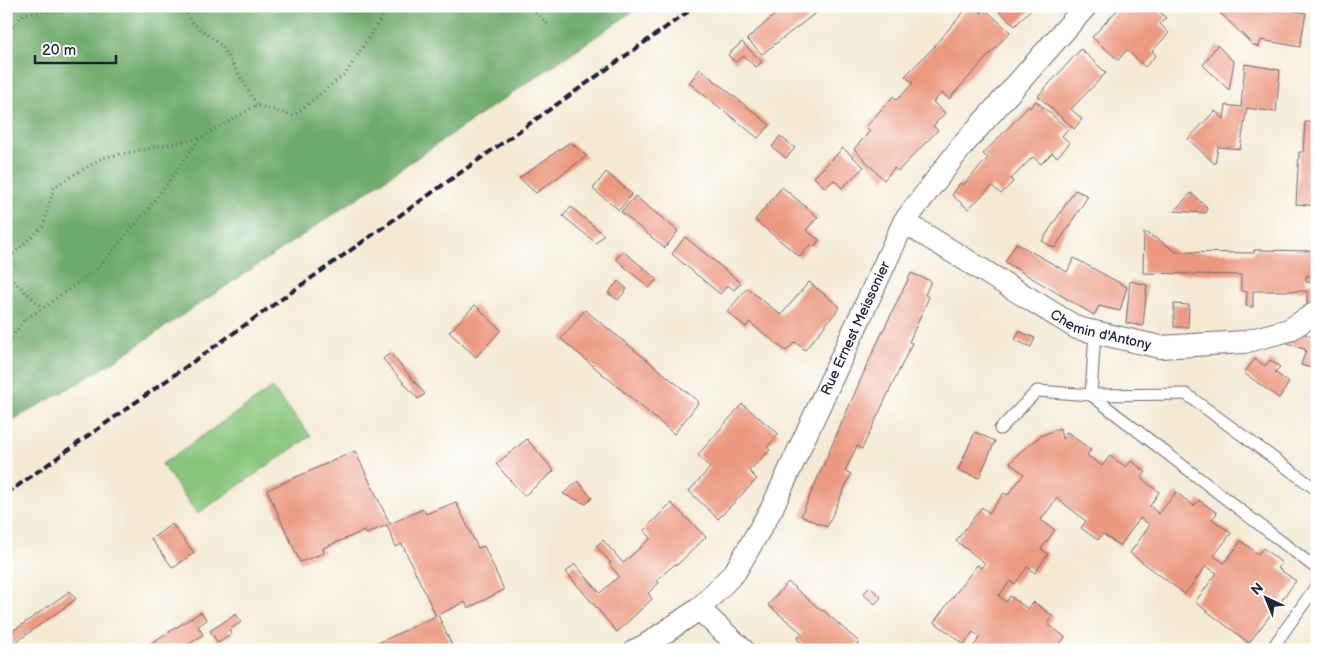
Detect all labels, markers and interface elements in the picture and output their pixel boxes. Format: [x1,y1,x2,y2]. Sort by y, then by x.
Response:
scale bar [35,32,116,64]
text: 20 m [42,41,76,60]
street label: Rue Ernest Meissonier [817,258,894,398]
street label: Chemin d'Antony [1047,306,1153,354]
north arrow [1240,574,1290,624]
text: N [1248,579,1267,599]

